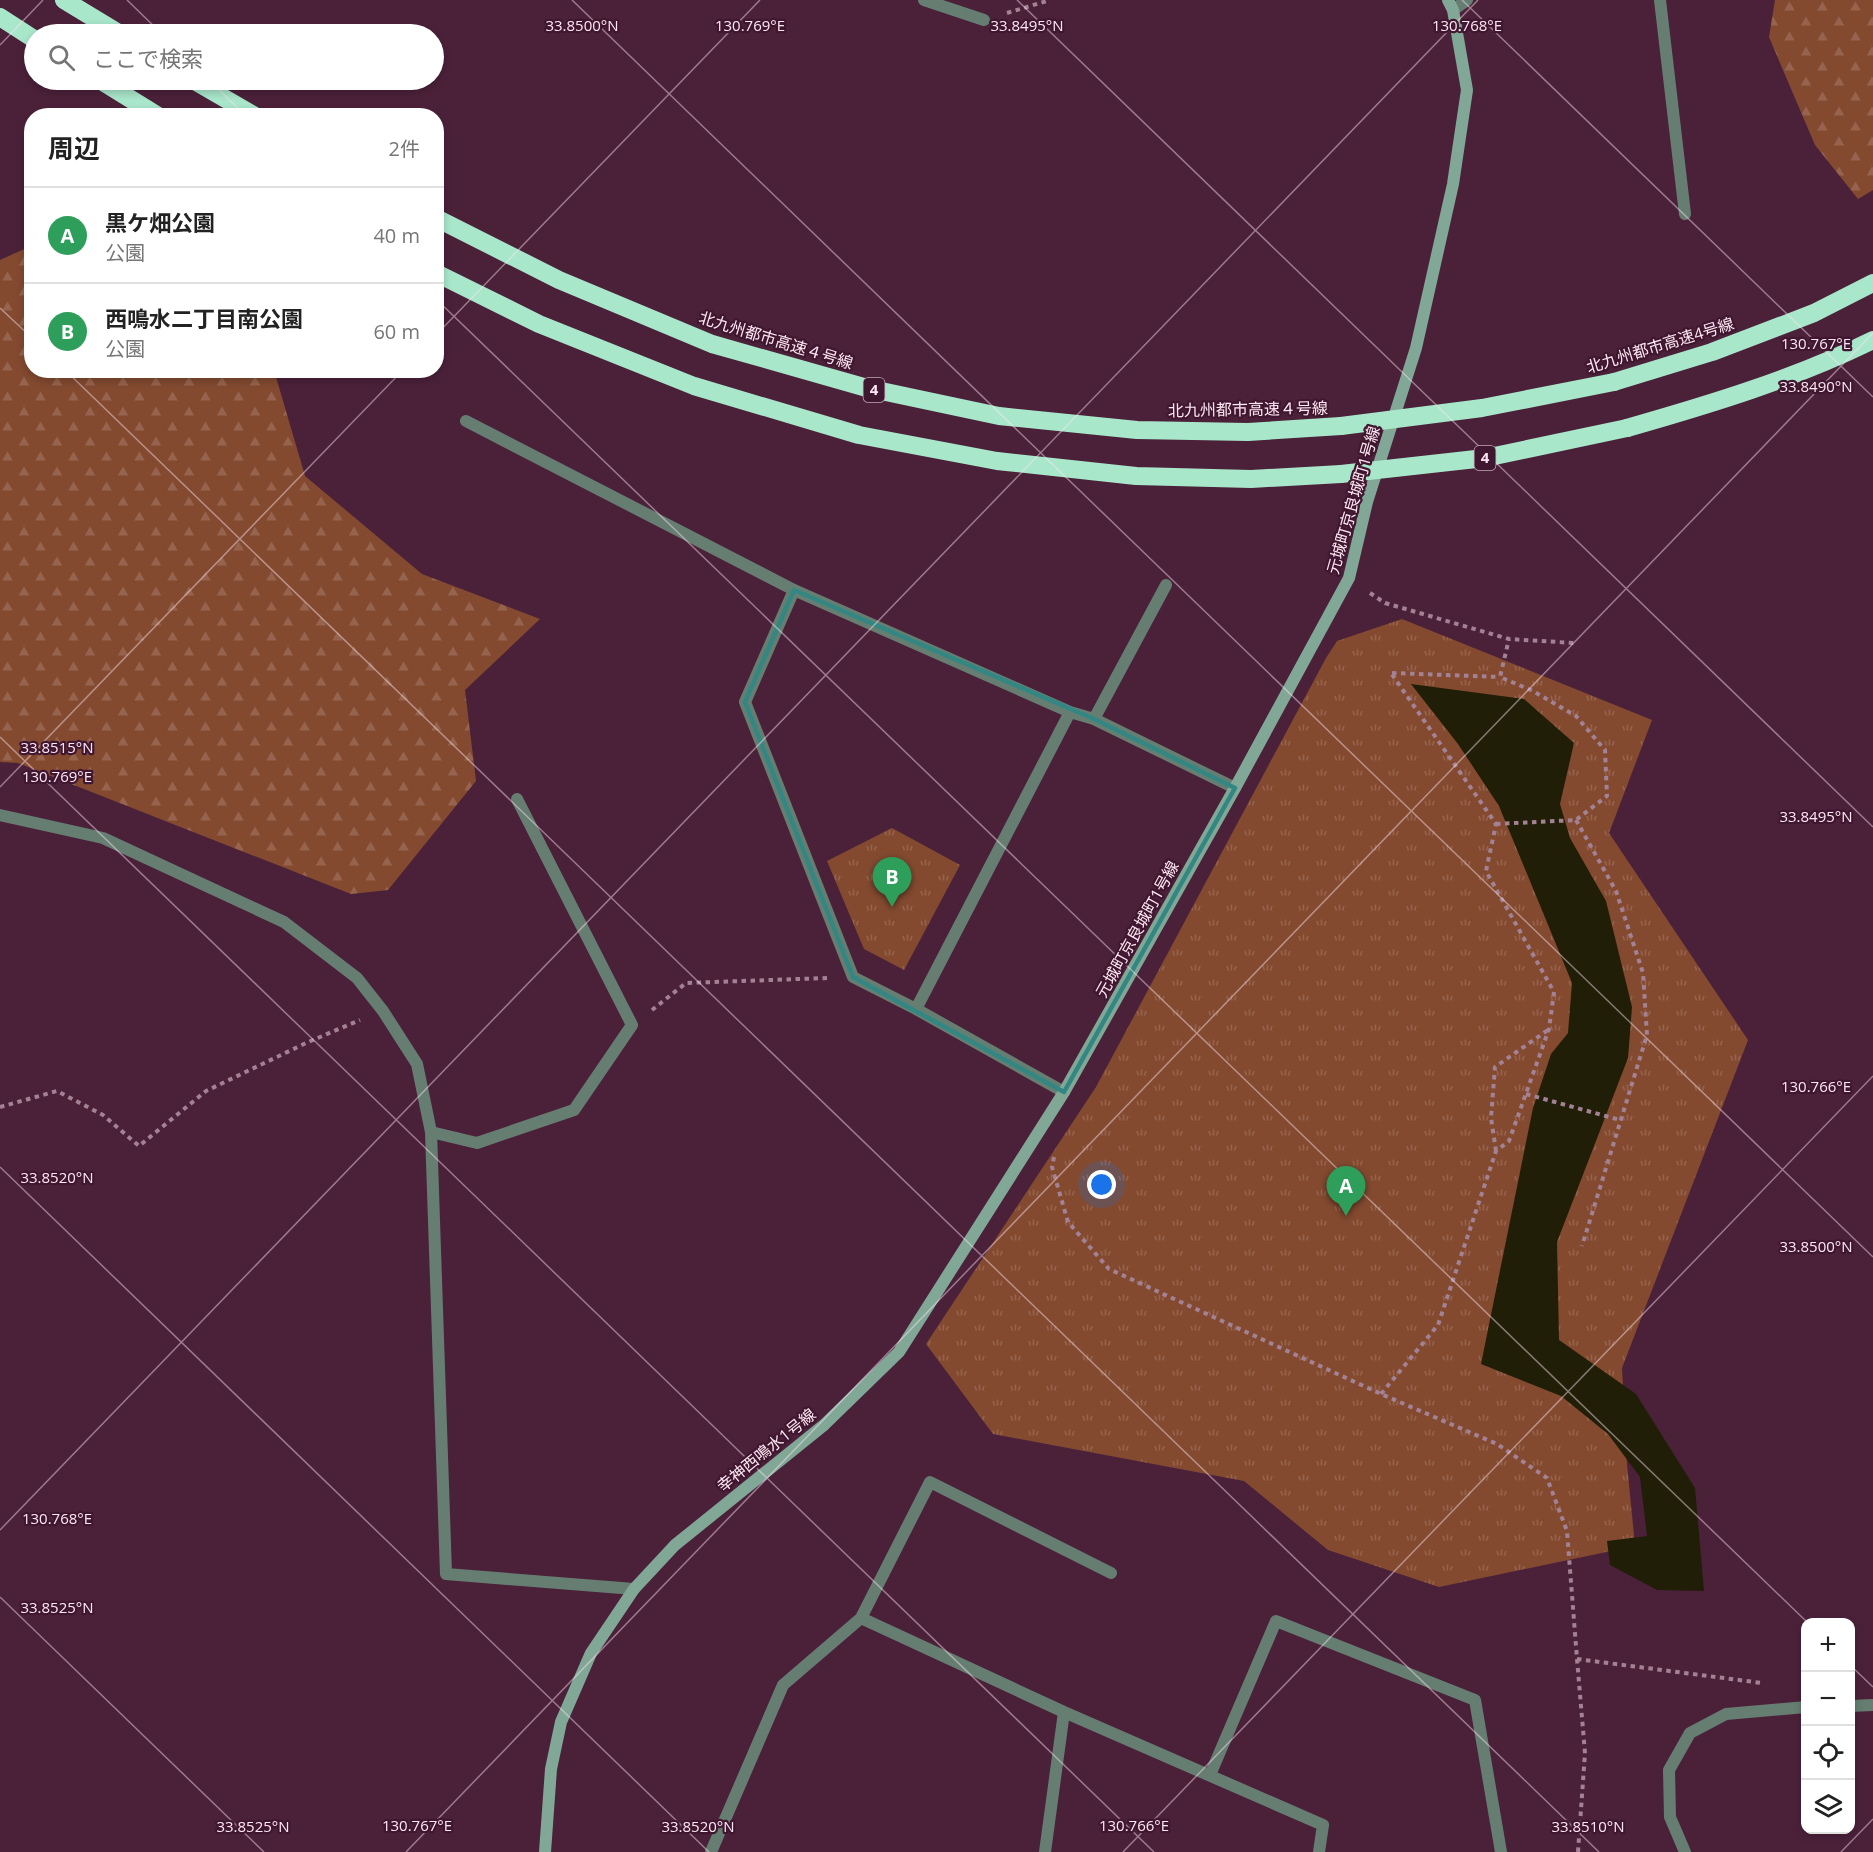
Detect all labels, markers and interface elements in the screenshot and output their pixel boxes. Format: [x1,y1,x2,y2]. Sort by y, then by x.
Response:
text: 33.8500°N [545,15,619,35]
text: 130.769°E [715,15,785,35]
text: 33.8495°N [990,15,1064,35]
text: 130.768°E [1432,15,1502,35]
search box [24,24,444,90]
icon: search [45,41,78,74]
text: ここで検索 [93,43,203,73]
text: 周辺 [48,130,100,166]
text: 2件 [389,135,420,162]
text: 黒ケ畑公園 [105,207,215,237]
text: A [61,222,74,249]
text: 40 m [373,222,420,249]
text: 公園 [105,239,145,266]
text: 西鳴水二丁目南公園 [105,303,303,333]
street label: 北九州都市高速４号線 [696,306,856,374]
street label: 北九州都市高速4号線 [1584,312,1736,378]
text: B [61,318,74,345]
text: 60 m [373,318,420,345]
text: 130.767°E [1781,333,1851,353]
text: 公園 [105,335,145,362]
text: 33.8490°N [1779,376,1853,396]
road number: 4 [864,378,884,402]
street label: 北九州都市高速４号線 [1168,397,1328,421]
street label: 元城町京良城町1号線 [1321,423,1385,577]
road number: 4 [1474,446,1496,470]
text: 33.8515°N [20,737,94,757]
text: 130.769°E [22,766,92,786]
text: 33.8495°N [1779,806,1853,826]
street label: 元城町京良城町1号線 [1090,857,1184,1001]
pin: B [872,858,912,907]
text: 130.766°E [1781,1076,1851,1096]
pin: A [1326,1166,1366,1216]
text: 33.8520°N [20,1167,94,1187]
your location [1087,1170,1116,1199]
text: 33.8500°N [1779,1236,1853,1256]
street label: 幸神西鳴水1号線 [712,1403,820,1497]
text: 130.768°E [22,1508,92,1528]
text: 33.8525°N [20,1597,94,1617]
map controls [1801,1618,1855,1834]
button: + [1801,1618,1855,1672]
button: − [1801,1672,1855,1726]
button: locate [1801,1726,1855,1780]
button: layers [1801,1780,1855,1834]
text: 130.767°E [382,1815,452,1835]
text: 130.766°E [1099,1815,1169,1835]
text: 33.8525°N [216,1816,290,1836]
text: 33.8520°N [661,1816,735,1836]
text: 33.8510°N [1551,1816,1625,1836]

